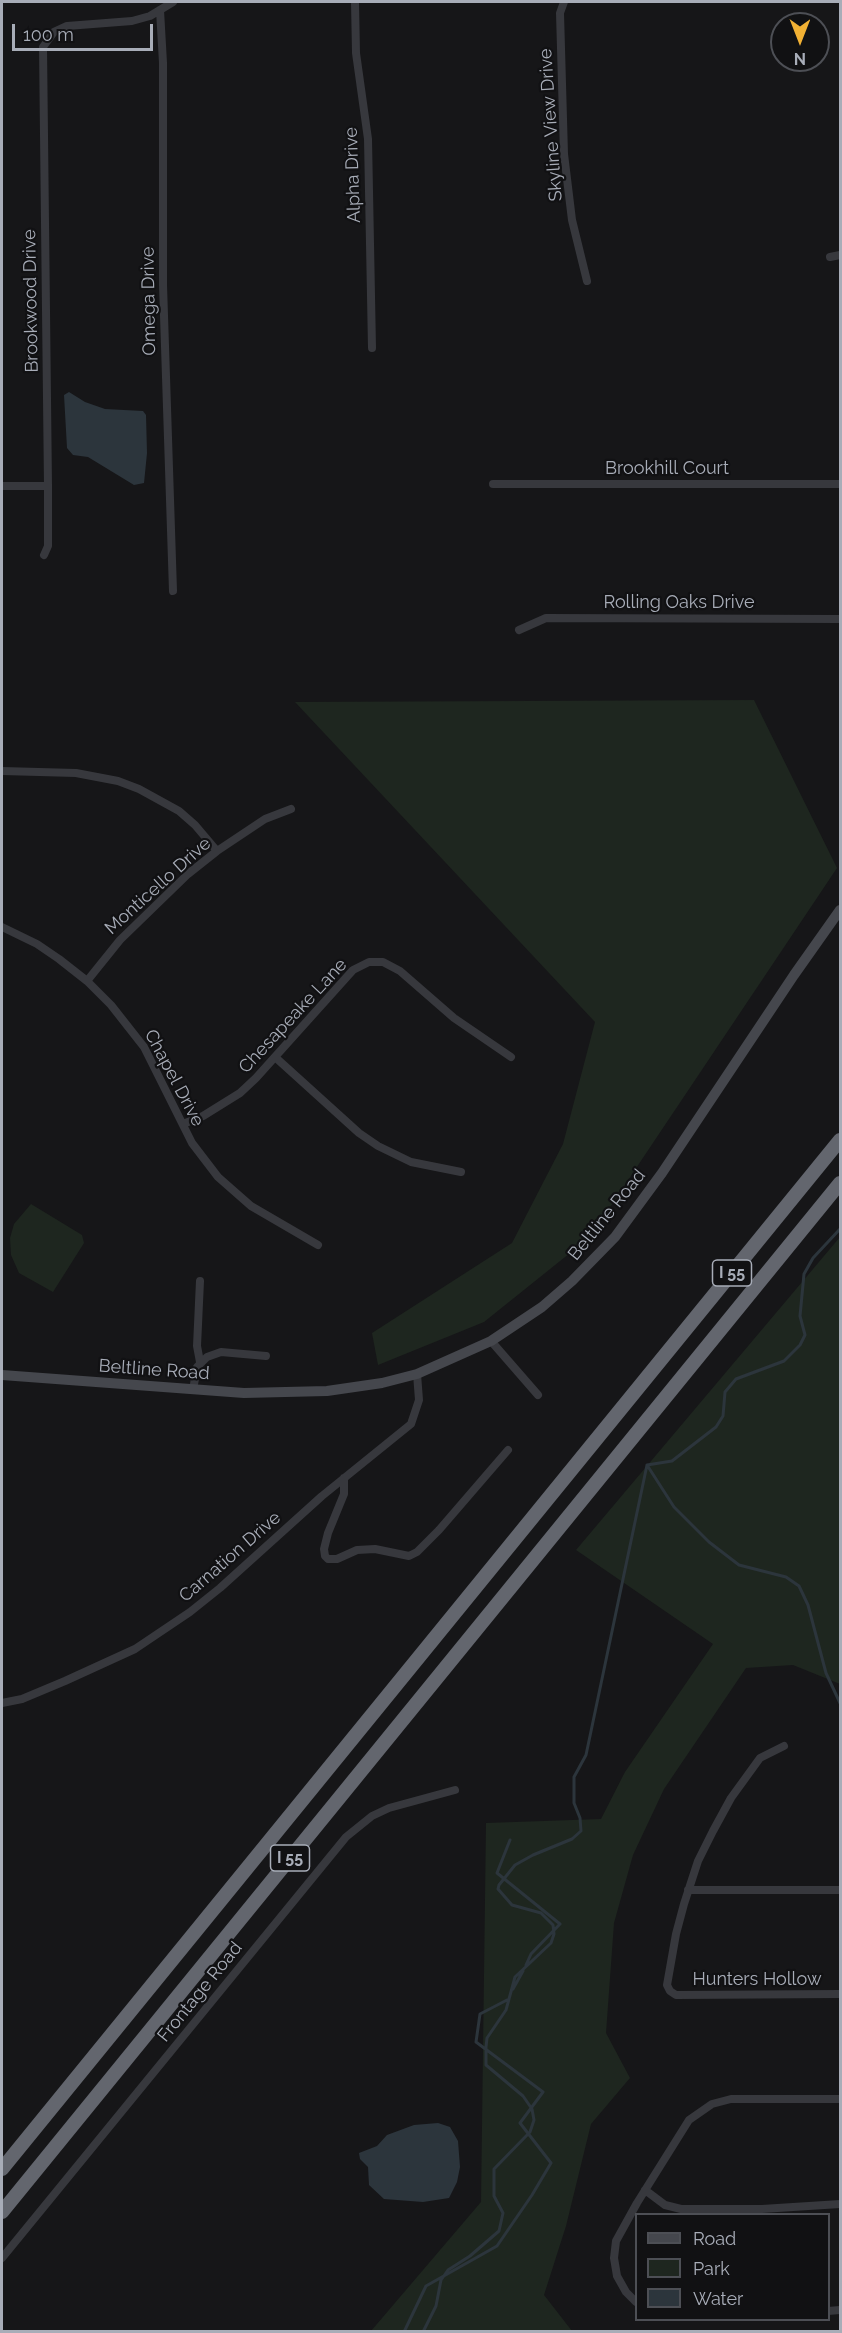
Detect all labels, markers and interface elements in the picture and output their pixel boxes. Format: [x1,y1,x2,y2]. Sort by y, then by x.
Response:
scale bar [15,12,156,50]
north arrow [770,12,830,72]
text: 100 m [23,24,74,45]
street label: Skyline View Drive [535,48,567,202]
text: N [794,49,806,68]
street label: Alpha Drive [341,127,365,223]
street label: Brookwood Drive [19,229,43,373]
street label: Omega Drive [137,246,161,356]
street label: Brookhill Court [605,458,729,480]
street label: Rolling Oaks Drive [603,592,755,614]
street label: Monticello Drive [101,833,215,939]
street label: Chesapeake Lane [234,954,352,1078]
street label: Chapel Drive [139,1026,209,1130]
street label: Beltline Road [564,1165,650,1265]
road number: I 55 [712,1260,752,1286]
street label: Beltline Road [98,1355,210,1385]
street label: Carnation Drive [175,1507,285,1607]
road number: I 55 [270,1845,310,1871]
street label: Frontage Road [153,1938,247,2046]
street label: Hunters Hollow [692,1969,822,1991]
legend [635,2213,830,2321]
text: Road [693,2228,736,2249]
text: Park [693,2258,730,2279]
text: Water [693,2288,743,2309]

